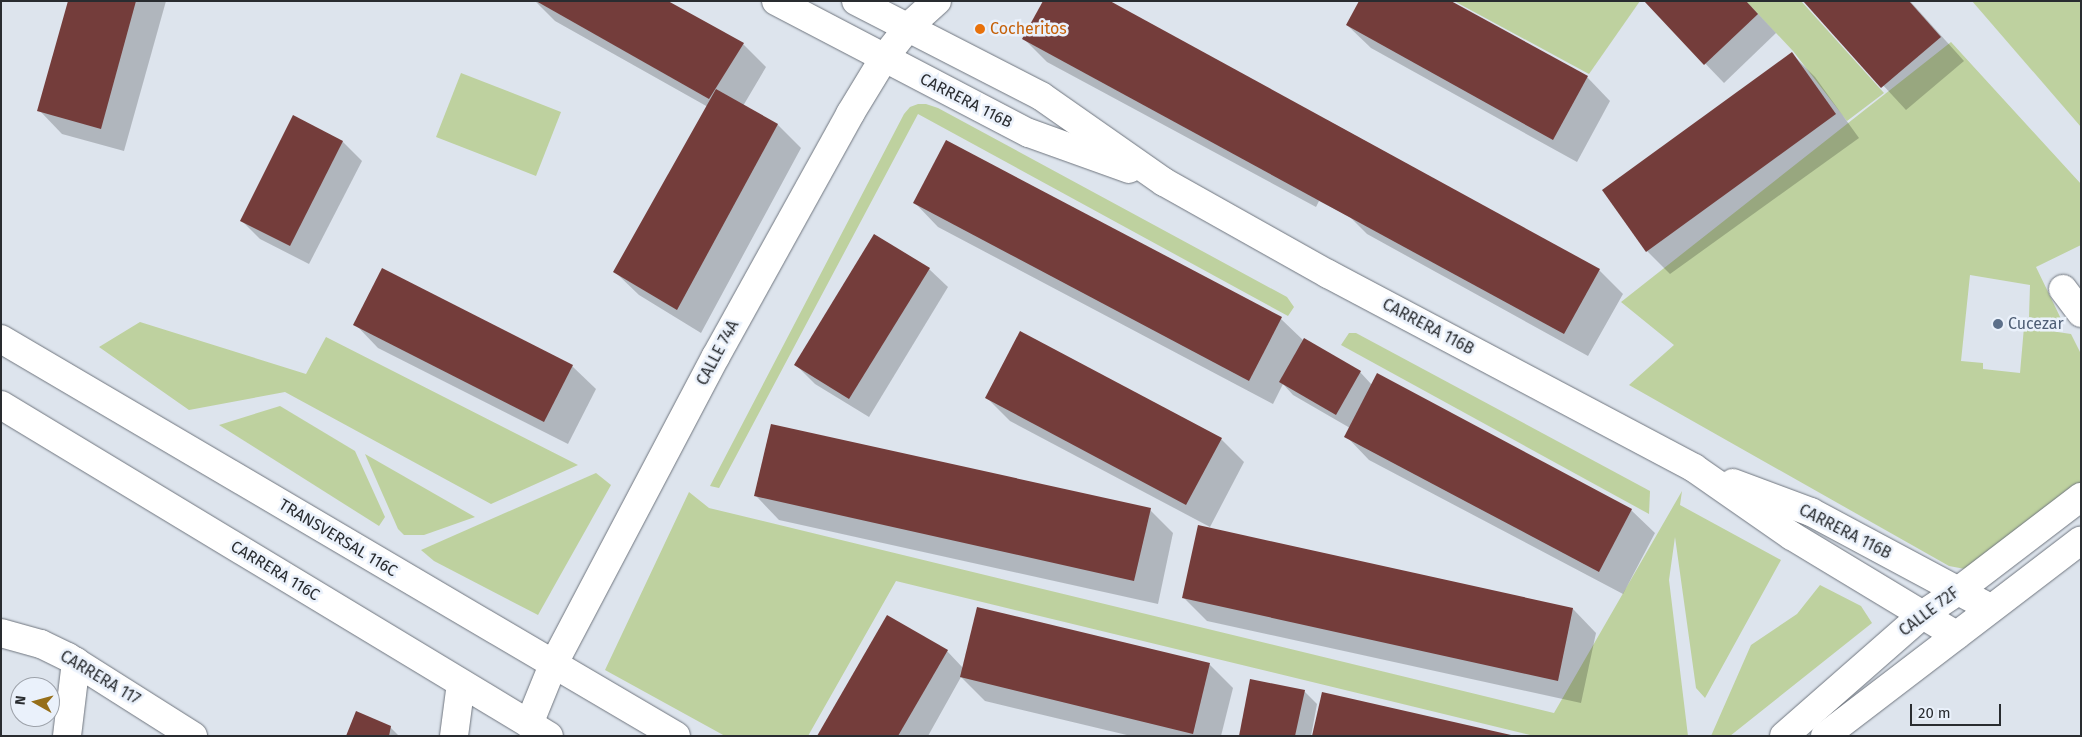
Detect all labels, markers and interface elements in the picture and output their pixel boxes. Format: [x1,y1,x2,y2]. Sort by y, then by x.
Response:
place label: Cocheritos [990,19,1067,39]
marker: Cocheritos [974,23,986,35]
street label: CARRERA 116B [917,70,1015,132]
street label: CARRERA 116B [1379,295,1477,359]
place label: Cucezar [2008,314,2064,334]
street label: CALLE 74A [693,317,743,389]
marker: Cucezar [1992,318,2004,330]
street label: TRANSVERSAL 116C [275,495,401,581]
street label: CARRERA 116B [1796,501,1894,563]
street label: CARRERA 116C [227,537,323,605]
street label: CALLE 72F [1895,583,1963,641]
street label: CARRERA 117 [57,647,143,709]
north arrow [10,677,60,727]
scale bar [1912,694,2003,726]
text: N [12,695,30,706]
text: 20 m [1918,704,1951,722]

